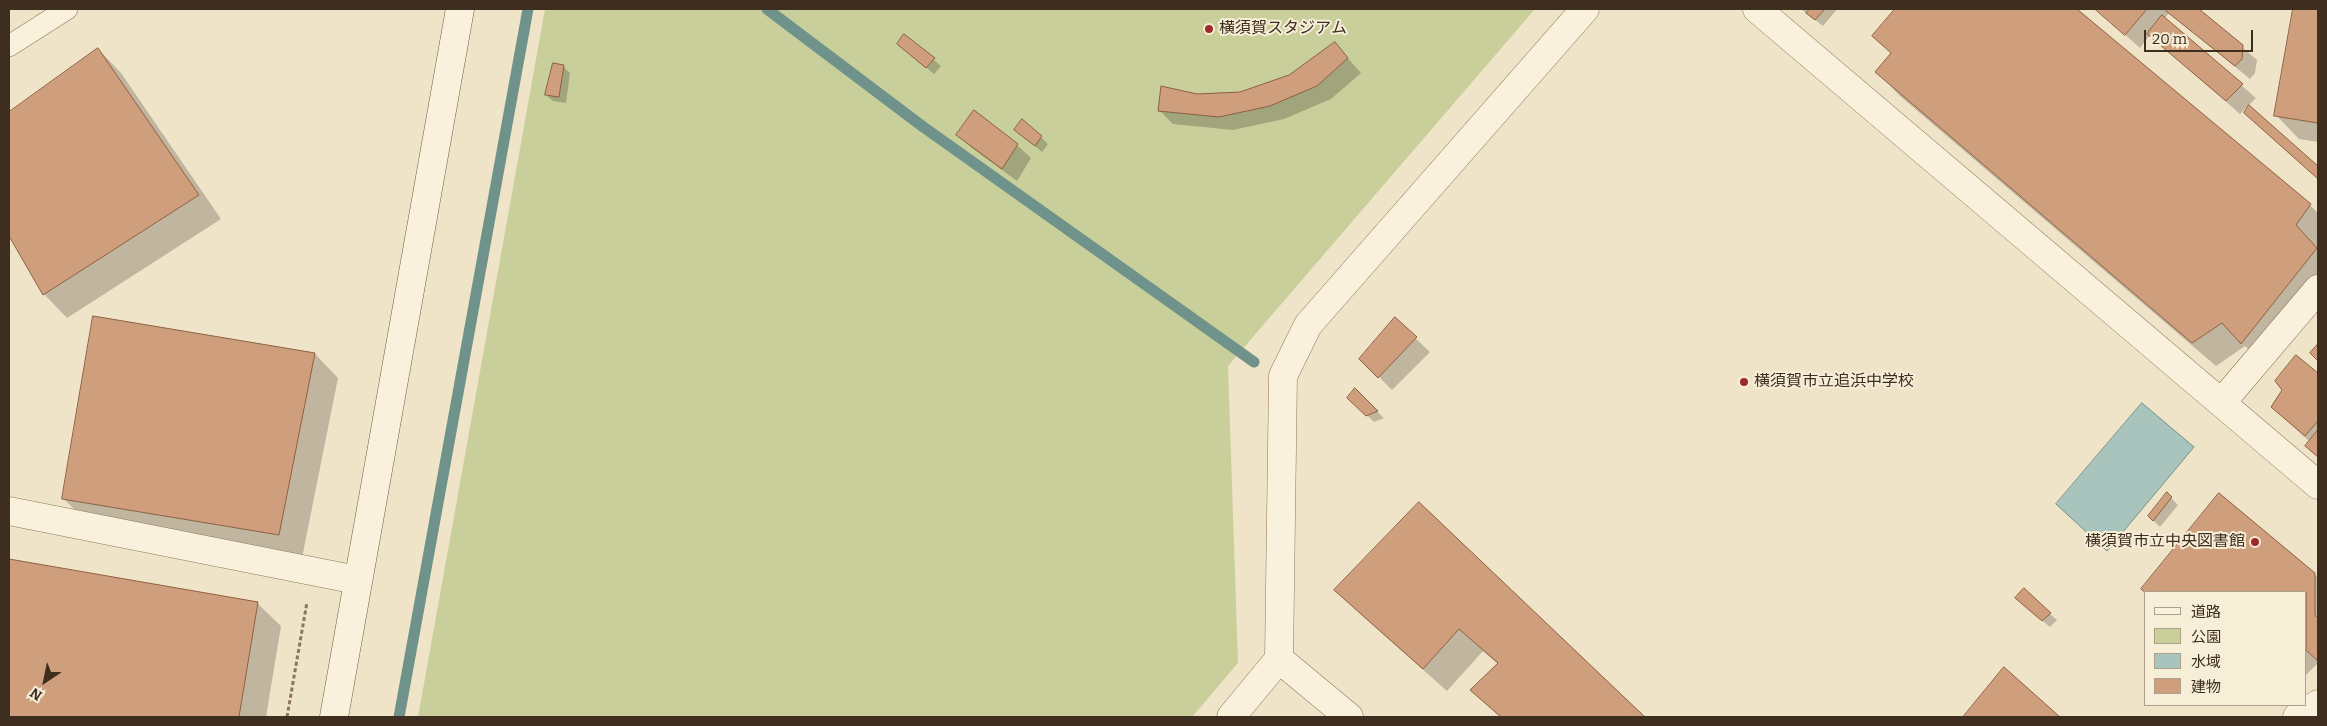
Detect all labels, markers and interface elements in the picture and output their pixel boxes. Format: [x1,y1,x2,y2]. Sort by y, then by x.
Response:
place label: 横須賀スタジアム [1219,19,1347,39]
scale bar [2147,20,2256,52]
marker: 横須賀スタジアム [1203,23,1215,35]
text: 20 m [2152,30,2187,48]
place label: 横須賀市立追浜中学校 [1754,372,1914,392]
marker: 横須賀市立追浜中学校 [1738,376,1750,388]
place label: 横須賀市立中央図書館 [2085,532,2245,552]
marker: 横須賀市立中央図書館 [2249,536,2261,548]
legend [2144,591,2307,706]
text: 道路 [2191,603,2221,621]
text: 公園 [2191,628,2221,646]
text: 水域 [2191,653,2221,671]
north arrow [20,656,70,706]
text: 建物 [2191,678,2221,696]
text: N [27,684,46,704]

